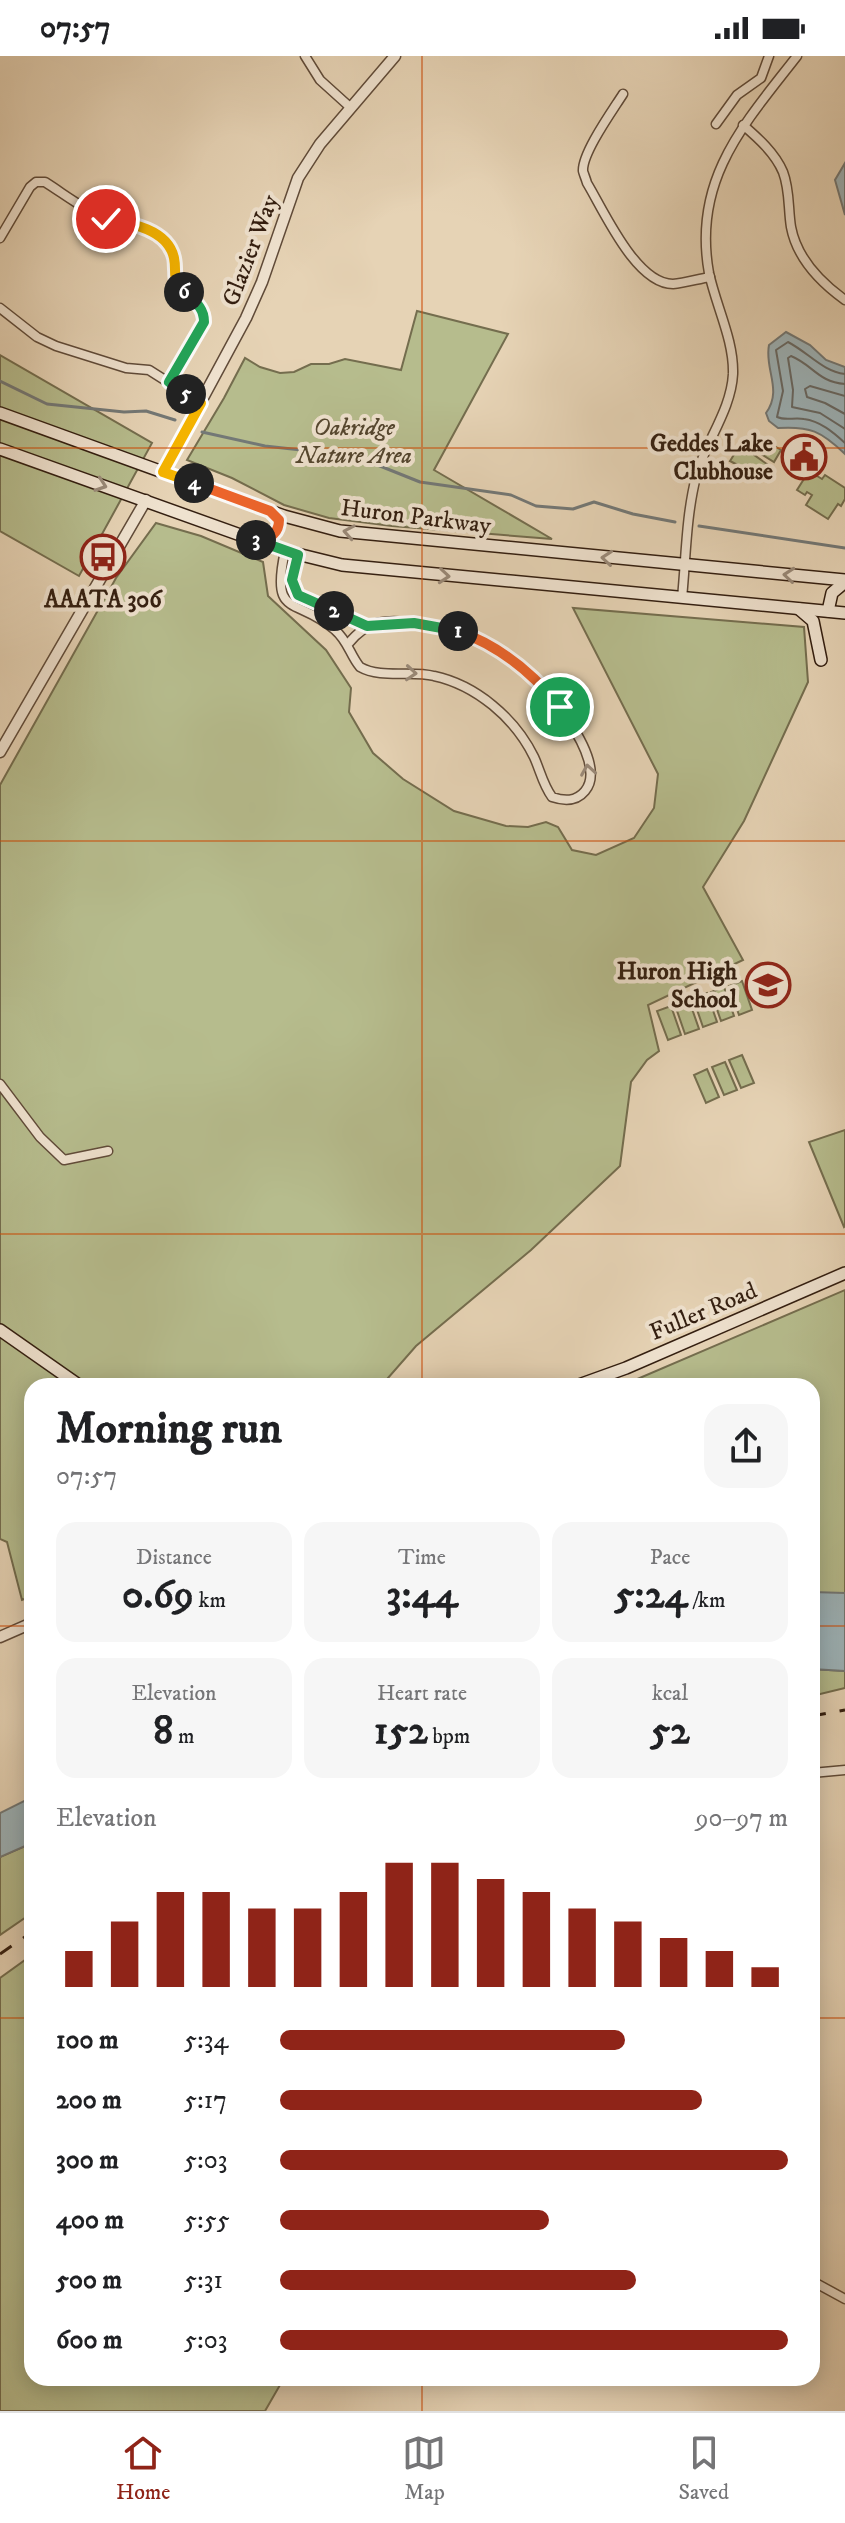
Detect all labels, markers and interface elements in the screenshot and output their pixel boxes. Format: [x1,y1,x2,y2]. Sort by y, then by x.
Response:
text: 07:57 [40,10,111,47]
pin [72,185,140,253]
street label: Glazier Way [216,190,286,310]
icon: check [84,197,128,241]
pin: 6 [164,272,204,312]
text: 6 [178,278,190,305]
pin: 5 [166,374,206,414]
text: 5 [181,380,191,407]
park label: Oakridge Nature Area [294,413,412,471]
place label: Geddes Lake Clubhouse [650,429,773,487]
public building icon: Geddes Lake Clubhouse [780,433,828,481]
pin: 4 [174,463,214,503]
text: 4 [188,469,200,496]
one-way arrow [93,475,107,491]
street label: Huron Parkway [339,493,493,541]
pin: 3 [236,520,276,560]
one-way arrow [342,525,355,542]
text: 3 [252,526,260,553]
bus stop icon: AAATA 306 [79,533,127,581]
one-way arrow [600,550,613,567]
one-way arrow [782,566,795,583]
one-way arrow [438,567,451,584]
place label: AAATA 306 [43,585,163,615]
pin: 2 [314,591,354,631]
text: 2 [329,597,339,624]
pin: 1 [438,611,478,651]
text: 1 [454,617,462,644]
one-way arrow [405,664,418,681]
pin [526,673,594,741]
icon: arrive [538,685,582,729]
one-way arrow [580,763,597,776]
place label: Huron High School [617,957,738,1015]
school or university icon: Huron High School [744,961,792,1009]
street label: Fuller Road [645,1276,762,1348]
text: Morning run [56,1402,282,1457]
button: share [704,1404,788,1488]
text: 07:57 [56,1460,117,1493]
text: Distance [136,1544,212,1571]
text: Time [398,1544,446,1571]
text: Pace [650,1544,690,1571]
text: 0.69 [122,1571,194,1621]
text: 3:44 [386,1571,458,1621]
text: 5:24 [614,1571,687,1621]
text: km [194,1587,226,1614]
text: /km [687,1587,726,1614]
text: Elevation [131,1680,217,1707]
text: Heart rate [377,1680,467,1707]
text: kcal [652,1680,688,1707]
text: 8 [153,1707,173,1757]
text: 152 [374,1707,428,1757]
text: 52 [650,1707,690,1757]
text: m [173,1723,195,1750]
text: bpm [428,1723,470,1750]
text: Elevation [56,1802,157,1835]
text: 90–97 m [696,1802,788,1835]
text: 100 m [56,2024,119,2057]
text: 5:34 [184,2024,228,2057]
text: 200 m [56,2084,122,2117]
text: 5:17 [184,2084,227,2117]
text: 300 m [56,2144,119,2177]
text: 5:03 [184,2144,227,2177]
text: 400 m [56,2204,124,2237]
text: 5:55 [184,2204,230,2237]
text: 500 m [56,2264,122,2297]
text: 5:31 [184,2264,223,2297]
text: 600 m [56,2324,123,2357]
text: 5:03 [184,2324,227,2357]
tab: Home [116,2431,170,2506]
tab: Map [402,2431,446,2506]
tab: Saved [678,2431,729,2506]

